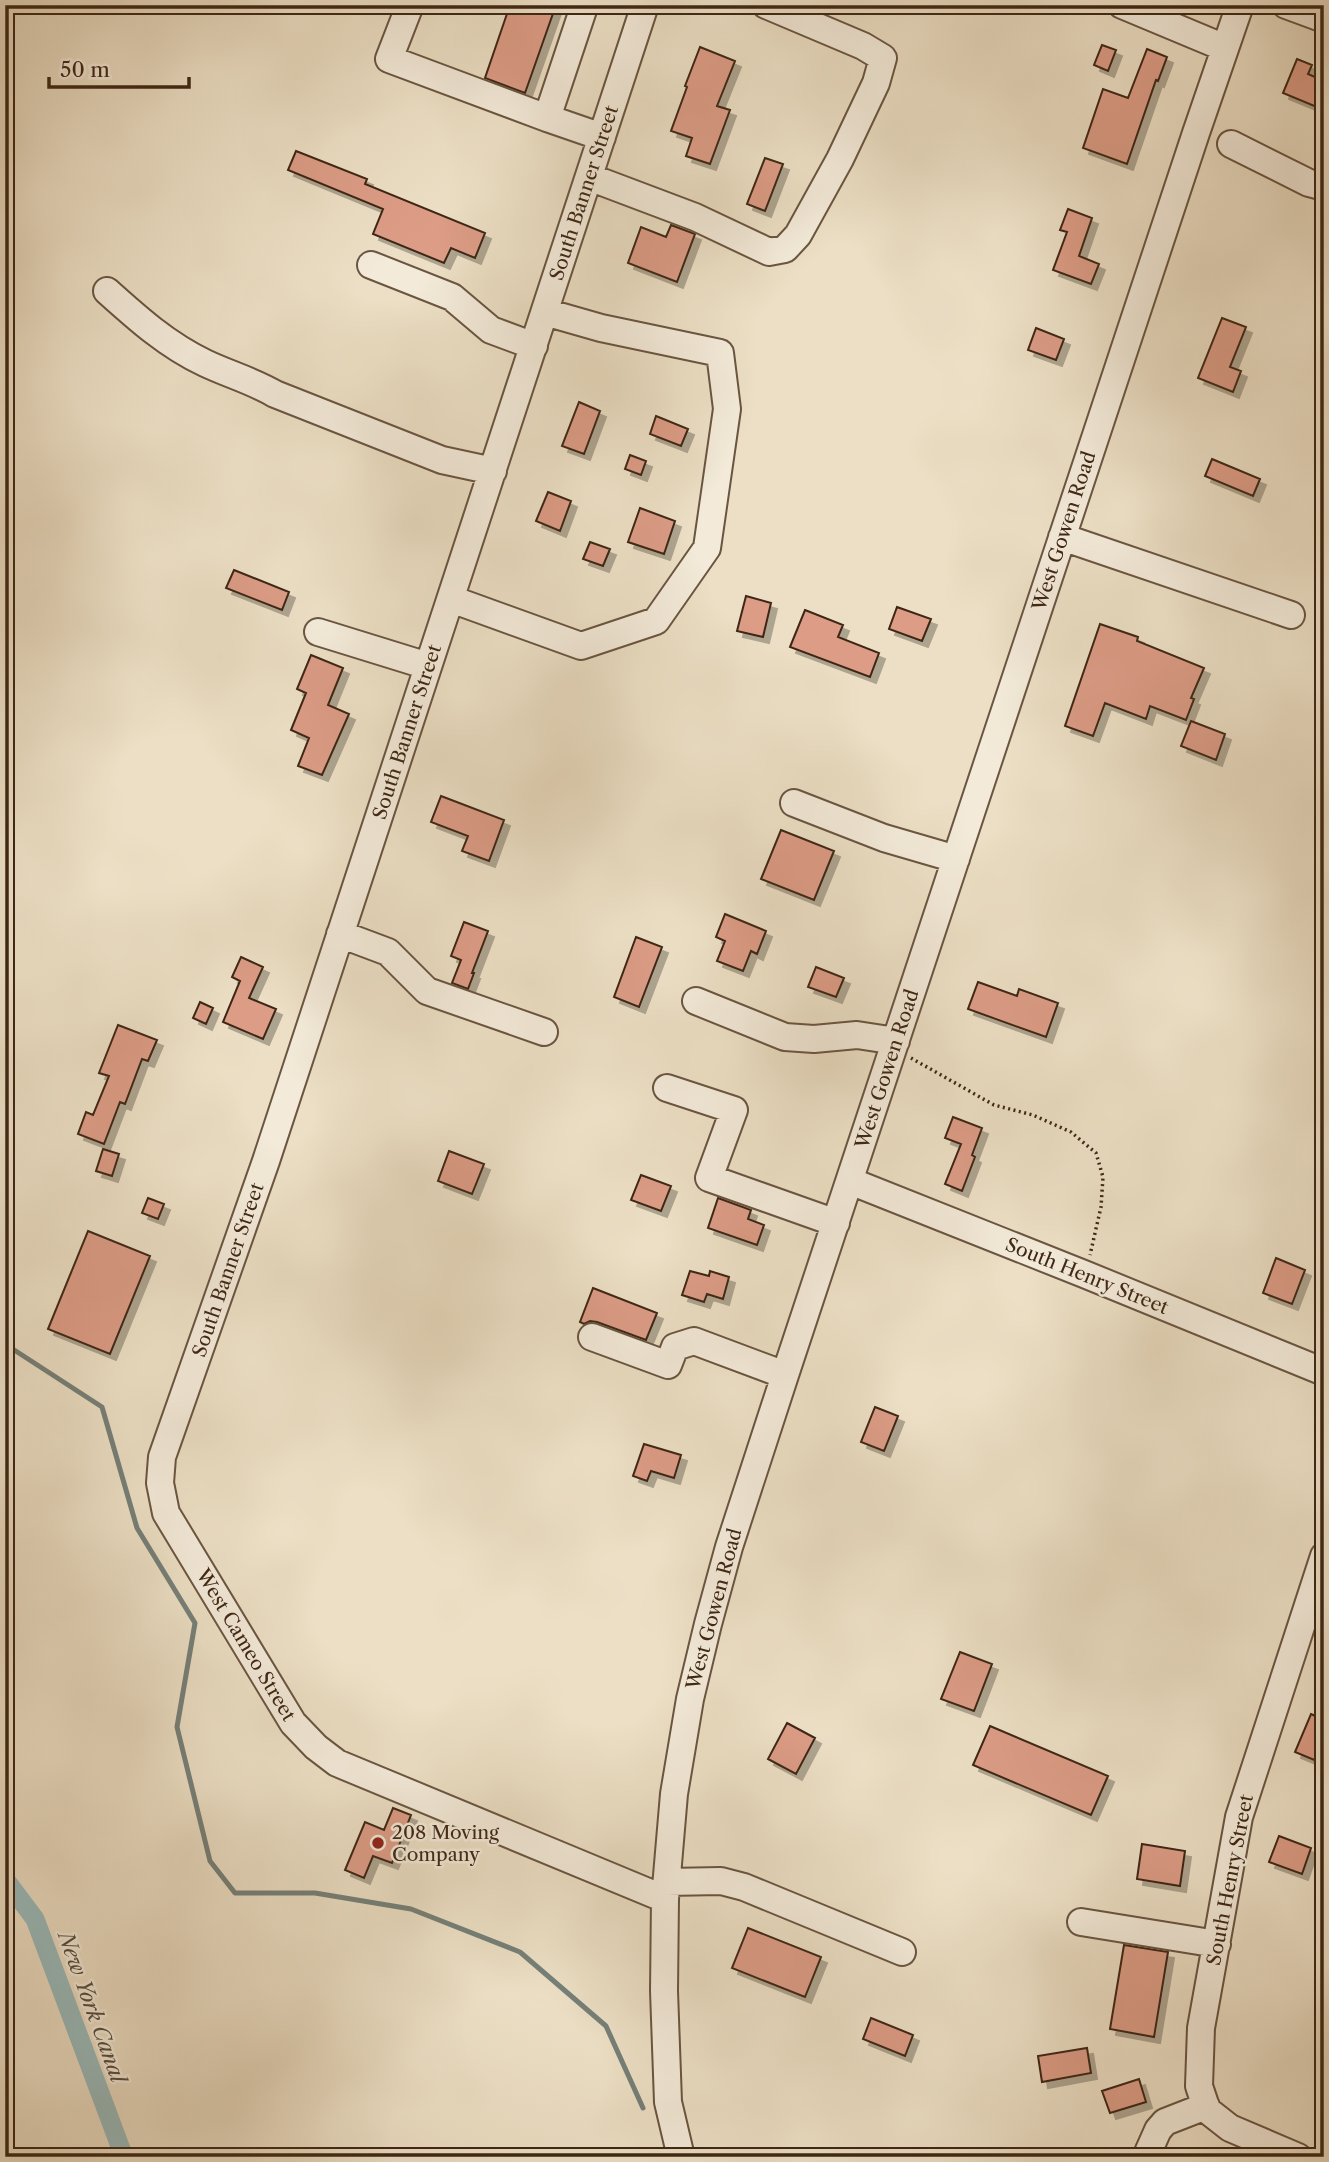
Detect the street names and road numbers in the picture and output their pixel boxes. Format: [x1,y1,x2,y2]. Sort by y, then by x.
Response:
street label: South Banner Street [545,102,623,283]
street label: West Gowen Road [1027,448,1101,614]
street label: South Banner Street [368,641,446,822]
street label: West Gowen Road [850,986,924,1152]
street label: South Banner Street [187,1180,269,1360]
street label: South Henry Street [1002,1233,1172,1319]
street label: West Gowen Road [681,1525,747,1693]
street label: West Cameo Street [191,1564,301,1725]
street label: South Henry Street [1202,1792,1258,1967]

